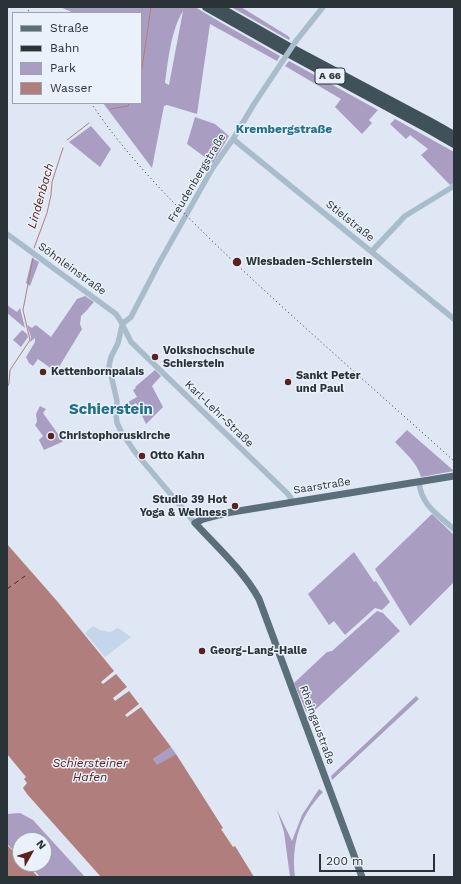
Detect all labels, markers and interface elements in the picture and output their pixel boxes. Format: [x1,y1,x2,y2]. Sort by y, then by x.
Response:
legend [12,12,142,104]
text: Straße [50,21,89,35]
text: Bahn [50,41,79,55]
text: Park [50,61,76,75]
road number: A 66 [315,68,345,84]
text: Wasser [50,81,92,95]
district label: Krembergstraße [236,122,332,136]
street label: Freudenbergstraße [165,131,229,225]
water label: Lindenbach [25,162,57,230]
street label: Stielstraße [323,197,377,245]
street label: Söhnleinstraße [35,240,109,298]
place label: Wiesbaden-Schierstein [246,255,373,269]
marker: Wiesbaden-Schierstein [231,256,243,268]
place label: Volkshochschule Schierstein [163,344,255,370]
marker: Volkshochschule Schierstein [150,352,160,362]
place label: Kettenbornpalais [51,365,144,379]
marker: Kettenbornpalais [38,367,48,377]
place label: Sankt Peter und Paul [296,369,360,395]
marker: Sankt Peter und Paul [283,377,293,387]
street label: Karl-Lehr-Straße [182,378,256,450]
district label: Schierstein [69,401,153,419]
place label: Christophoruskirche [59,429,170,443]
marker: Christophoruskirche [46,431,56,441]
place label: Otto Kahn [150,449,205,463]
marker: Otto Kahn [137,451,147,461]
street label: Saarstraße [292,475,352,497]
place label: Studio 39 Hot Yoga & Wellness [140,493,227,519]
marker: Studio 39 Hot Yoga & Wellness [230,501,240,511]
place label: Georg-Lang-Halle [210,644,307,658]
marker: Georg-Lang-Halle [197,646,207,656]
street label: Rheingaustraße [297,684,337,766]
water label: Schiersteiner Hafen [52,756,128,784]
north arrow [12,832,52,872]
text: N [33,838,49,852]
scale bar [321,846,437,872]
text: 200 m [326,854,363,868]

